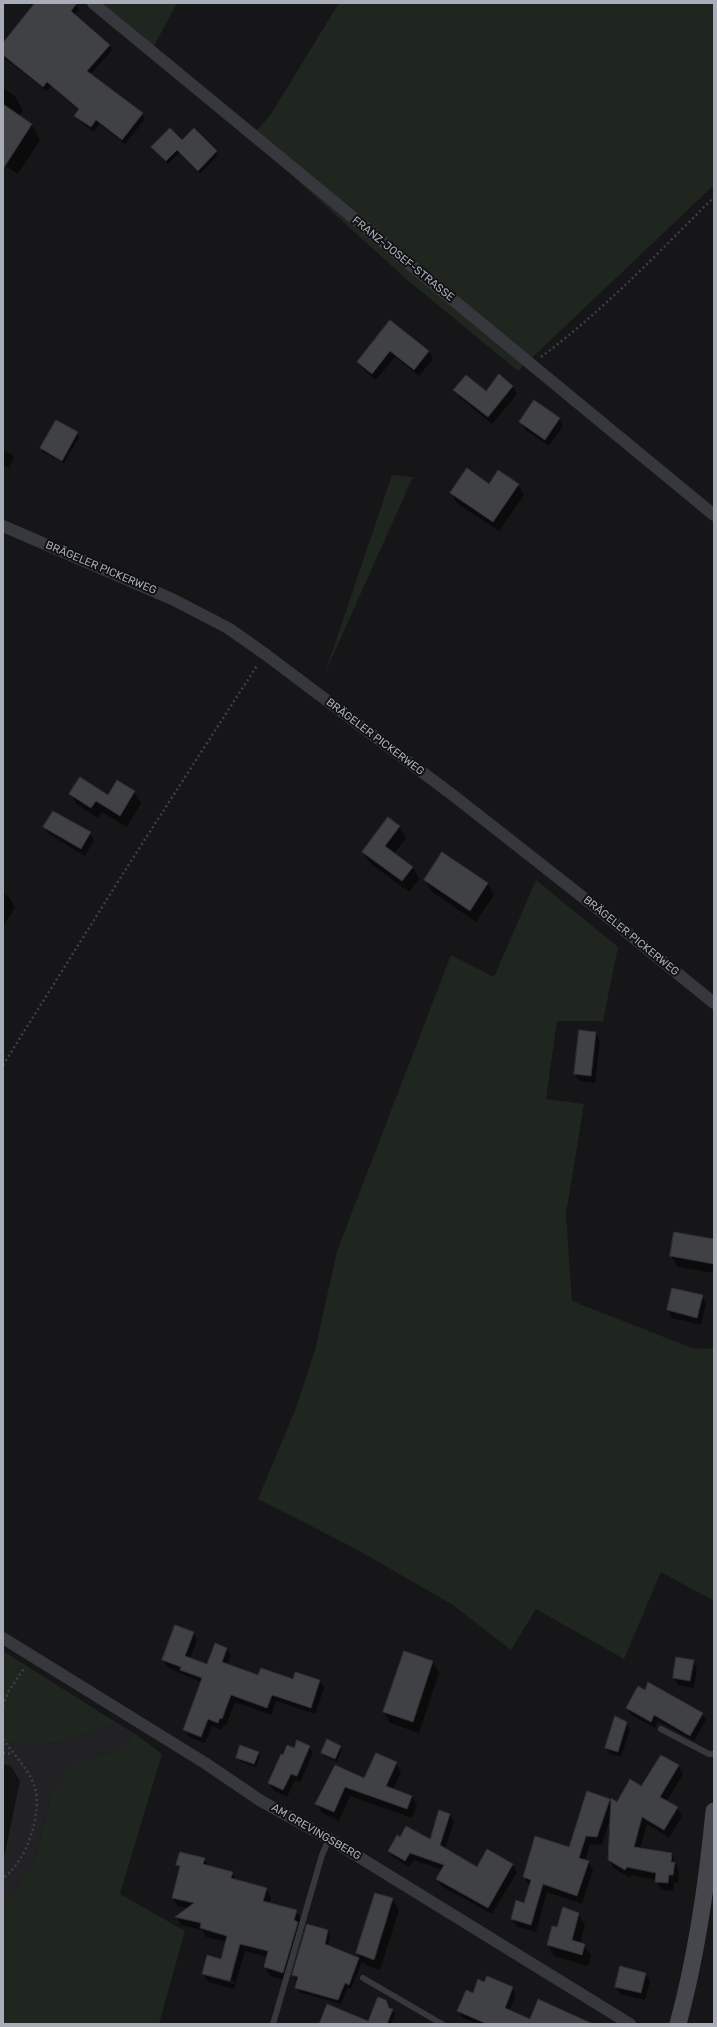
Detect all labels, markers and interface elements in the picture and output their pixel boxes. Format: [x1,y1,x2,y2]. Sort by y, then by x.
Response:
street label: FRANZ-JOSEF-STRASSE [349,214,457,304]
street label: BRÄGELER PICKERWEG [43,539,159,597]
street label: BRÄGELER PICKERWEG [323,696,427,778]
street label: BRÄGELER PICKERWEG [580,893,682,979]
street label: AM GREVINGSBERG [269,1801,363,1863]

